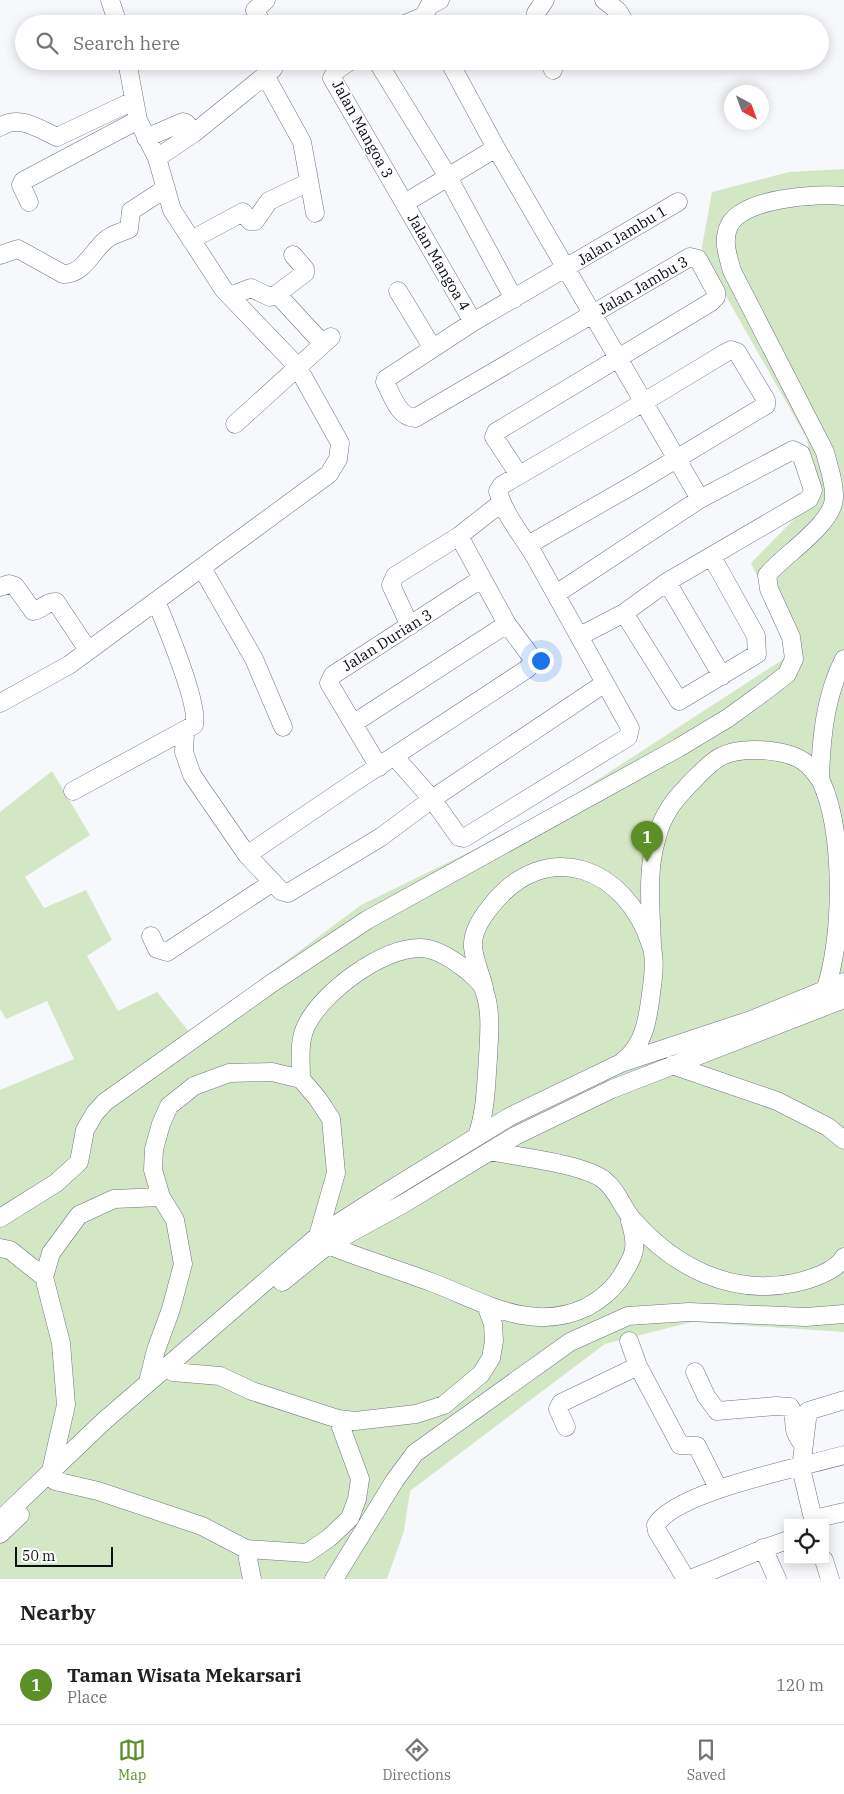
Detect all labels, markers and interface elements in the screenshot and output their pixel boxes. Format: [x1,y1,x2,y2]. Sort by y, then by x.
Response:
search box [15,15,829,70]
icon: search [33,29,61,57]
text: Search here [73,31,180,55]
street label: Jalan Mangoa 3 [328,77,398,181]
north arrow [724,85,769,130]
street label: Jalan Jambu 1 [574,201,670,269]
street label: Jalan Mangoa 4 [404,210,474,314]
street label: Jalan Jambu 3 [595,252,691,318]
street label: Jalan Durian 3 [339,605,435,675]
your location [528,648,554,674]
pin: 1 [631,821,663,862]
map controls [784,1519,829,1564]
button: locate [784,1519,829,1564]
scale bar [15,1544,112,1567]
text: 50 m [22,1547,55,1565]
text: Nearby [20,1598,96,1626]
text: Taman Wisata Mekarsari [67,1663,301,1687]
text: 1 [31,1675,41,1695]
text: 120 m [776,1675,824,1695]
text: Place [67,1687,107,1707]
tab: Map [118,1736,146,1784]
tab: Directions [382,1736,451,1784]
tab: Saved [687,1736,726,1784]

